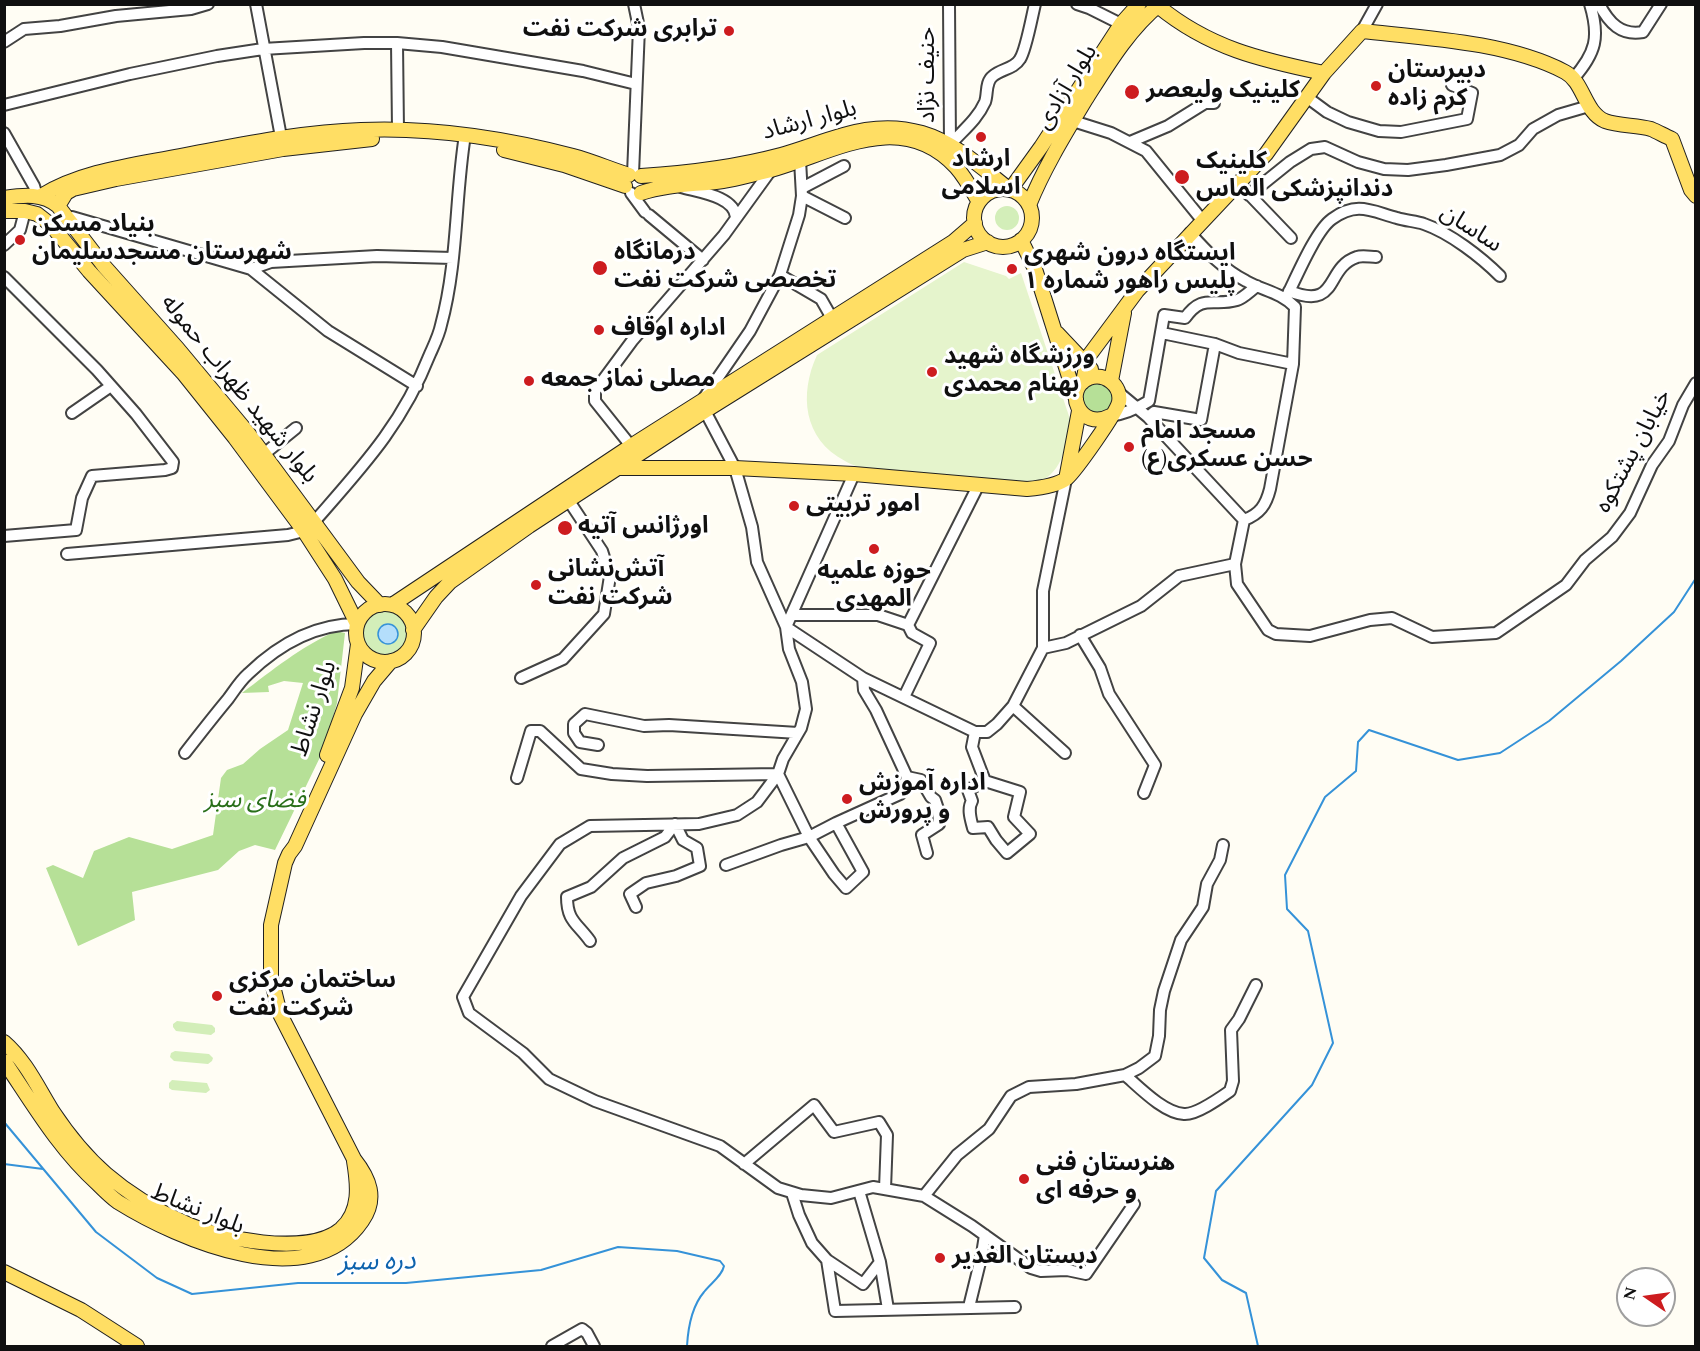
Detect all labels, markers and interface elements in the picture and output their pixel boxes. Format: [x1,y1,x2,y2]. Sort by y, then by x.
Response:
place label: ترابری شرکت نفت [523,17,717,45]
marker: ترابری شرکت نفت [722,24,736,38]
street label: حنیف نژاد [915,27,943,123]
street label: بلوار آزادی [1031,40,1105,136]
place label: دبیرستان کرم زاده [1388,58,1486,114]
place label: کلینیک ولیعصر [1146,78,1300,106]
marker: دبیرستان کرم زاده [1369,79,1383,93]
marker: کلینیک ولیعصر [1123,83,1141,101]
street label: بلوار ارشاد [760,96,860,148]
marker: ارشاد اسلامی [974,130,988,144]
place label: ارشاد اسلامی [942,147,1020,203]
place label: کلینیک دندانپزشکی الماس [1196,149,1393,205]
marker: کلینیک دندانپزشکی الماس [1173,168,1191,186]
street label: ساسان [1434,199,1506,261]
place label: بنیاد مسکن شهرستان مسجدسلیمان [32,212,292,268]
marker: بنیاد مسکن شهرستان مسجدسلیمان [13,233,27,247]
place label: درمانگاه تخصصی شرکت نفت [614,240,836,296]
place label: ایستگاه درون شهری پلیس راهور شماره ۱ [1024,241,1236,297]
marker: درمانگاه تخصصی شرکت نفت [591,259,609,277]
marker: ایستگاه درون شهری پلیس راهور شماره ۱ [1005,262,1019,276]
street label: بلوار شهید ظهراب حموله [153,290,323,490]
place label: اداره اوقاف [611,316,726,344]
marker: اداره اوقاف [592,323,606,337]
place label: ورزشگاه شهید بهنام محمدی [944,344,1095,400]
marker: ورزشگاه شهید بهنام محمدی [925,365,939,379]
place label: مصلی نماز جمعه [541,367,715,395]
marker: مصلی نماز جمعه [522,374,536,388]
street label: خیابان پشتکوه [1590,385,1680,519]
place label: مسجد امام حسن عسکری(ع) [1141,419,1313,475]
marker: مسجد امام حسن عسکری(ع) [1122,440,1136,454]
place label: امور تربیتی [806,492,920,520]
marker: امور تربیتی [787,499,801,513]
place label: اورژانس آتیه [578,514,709,542]
marker: اورژانس آتیه [556,519,574,537]
marker: حوزه علمیه المهدی [867,542,881,556]
place label: آتش‌نشانی شرکت نفت [548,557,673,613]
place label: حوزه علمیه المهدی [817,559,931,615]
marker: آتش‌نشانی شرکت نفت [529,578,543,592]
street label: بلوار نشاط [287,658,345,760]
place label: اداره آموزش و پرورش [859,771,986,827]
park label: فضای سبز [205,788,305,816]
marker: اداره آموزش و پرورش [840,792,854,806]
place label: ساختمان مرکزی شرکت نفت [229,968,396,1024]
marker: ساختمان مرکزی شرکت نفت [210,989,224,1003]
place label: هنرستان فنی و حرفه ای [1036,1151,1175,1207]
marker: هنرستان فنی و حرفه ای [1017,1172,1031,1186]
street label: بلوار نشاط [146,1179,248,1243]
place label: دبستان الغدیر [952,1244,1098,1272]
water label: دره سبز [338,1248,416,1280]
marker: دبستان الغدیر [933,1251,947,1265]
north arrow [1616,1267,1676,1327]
text: N [1617,1284,1644,1302]

